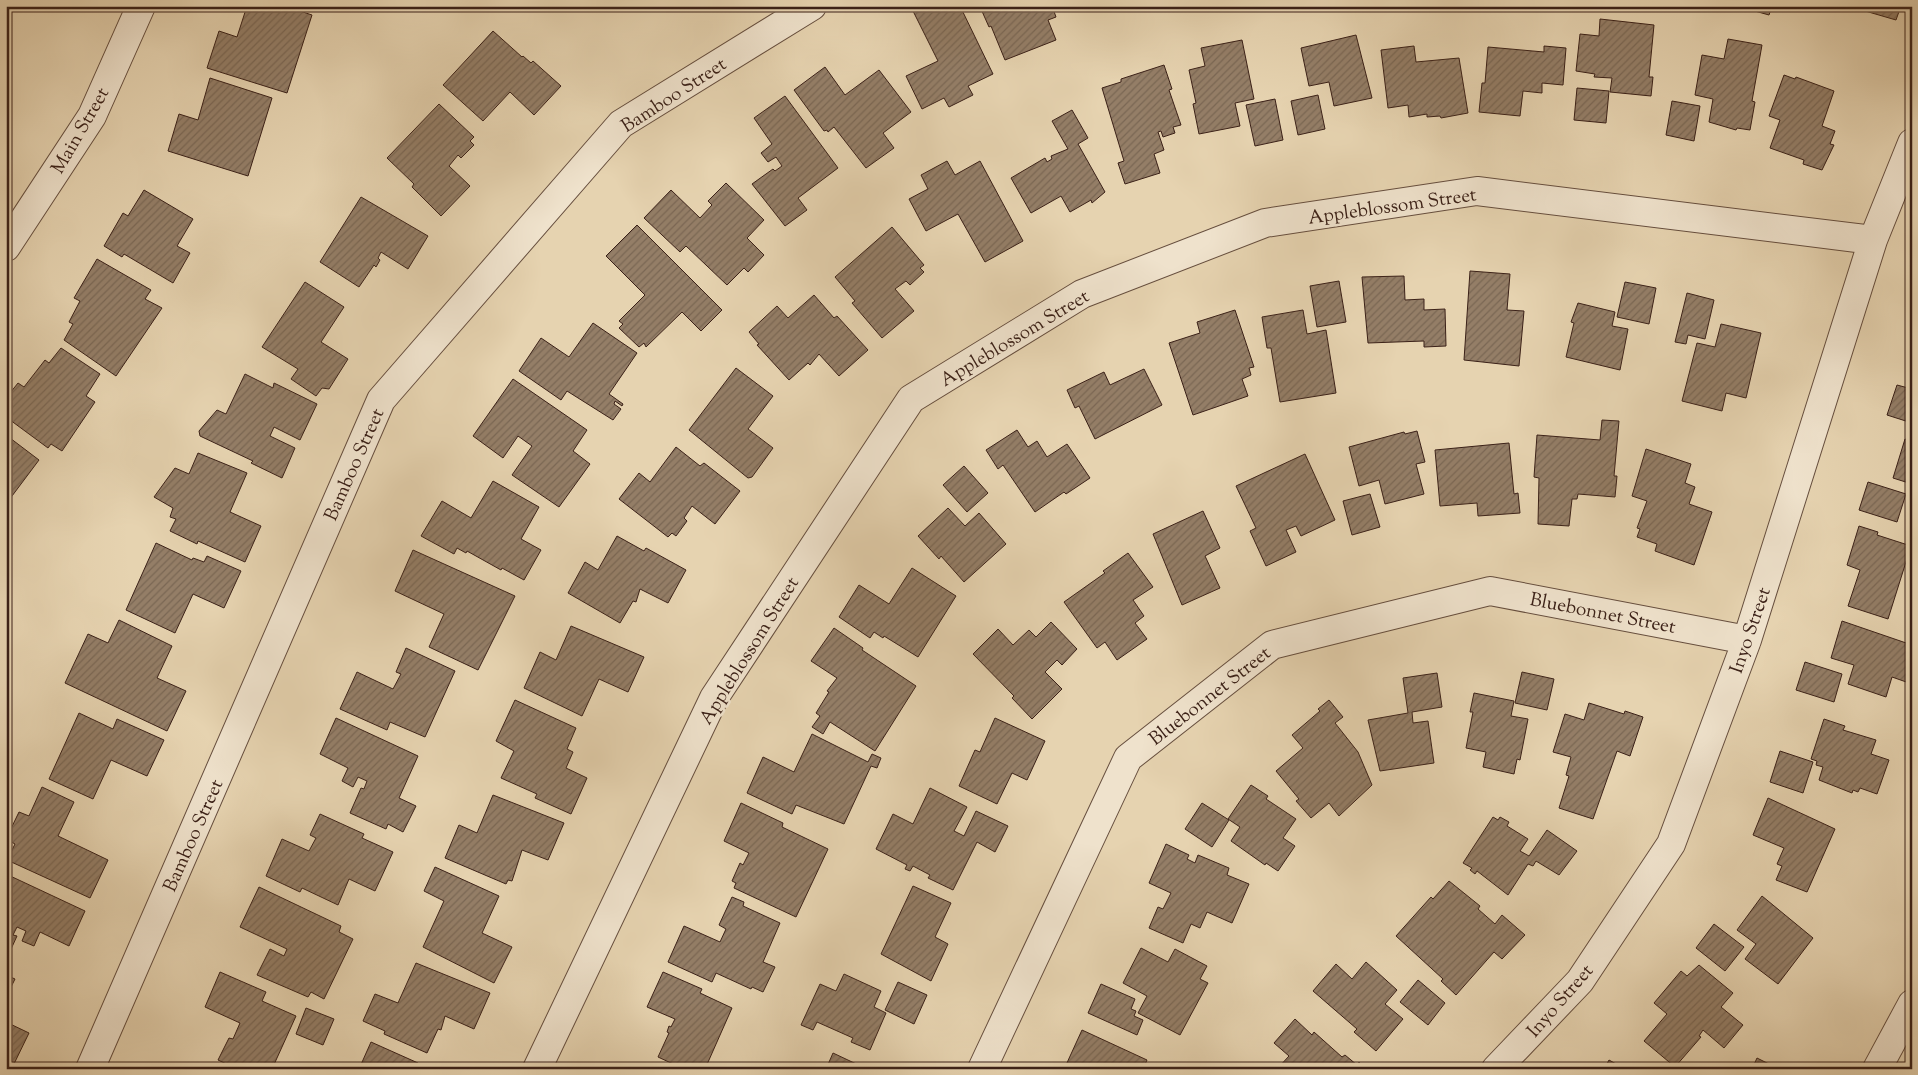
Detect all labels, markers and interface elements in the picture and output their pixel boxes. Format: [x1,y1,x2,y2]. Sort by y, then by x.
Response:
street label: Bamboo Street [616,52,733,140]
street label: Main Street [45,83,117,180]
street label: Appleblossom Street [1306,182,1479,233]
street label: Appleblossom Street [936,284,1095,394]
street label: Bamboo Street [318,404,392,526]
street label: Appleblossom Street [694,572,807,730]
street label: Inyo Street [1724,584,1779,678]
street label: Bluebonnet Street [1527,587,1678,642]
street label: Bluebonnet Street [1144,640,1278,753]
street label: Bamboo Street [157,775,231,897]
street label: Inyo Street [1521,959,1601,1044]

